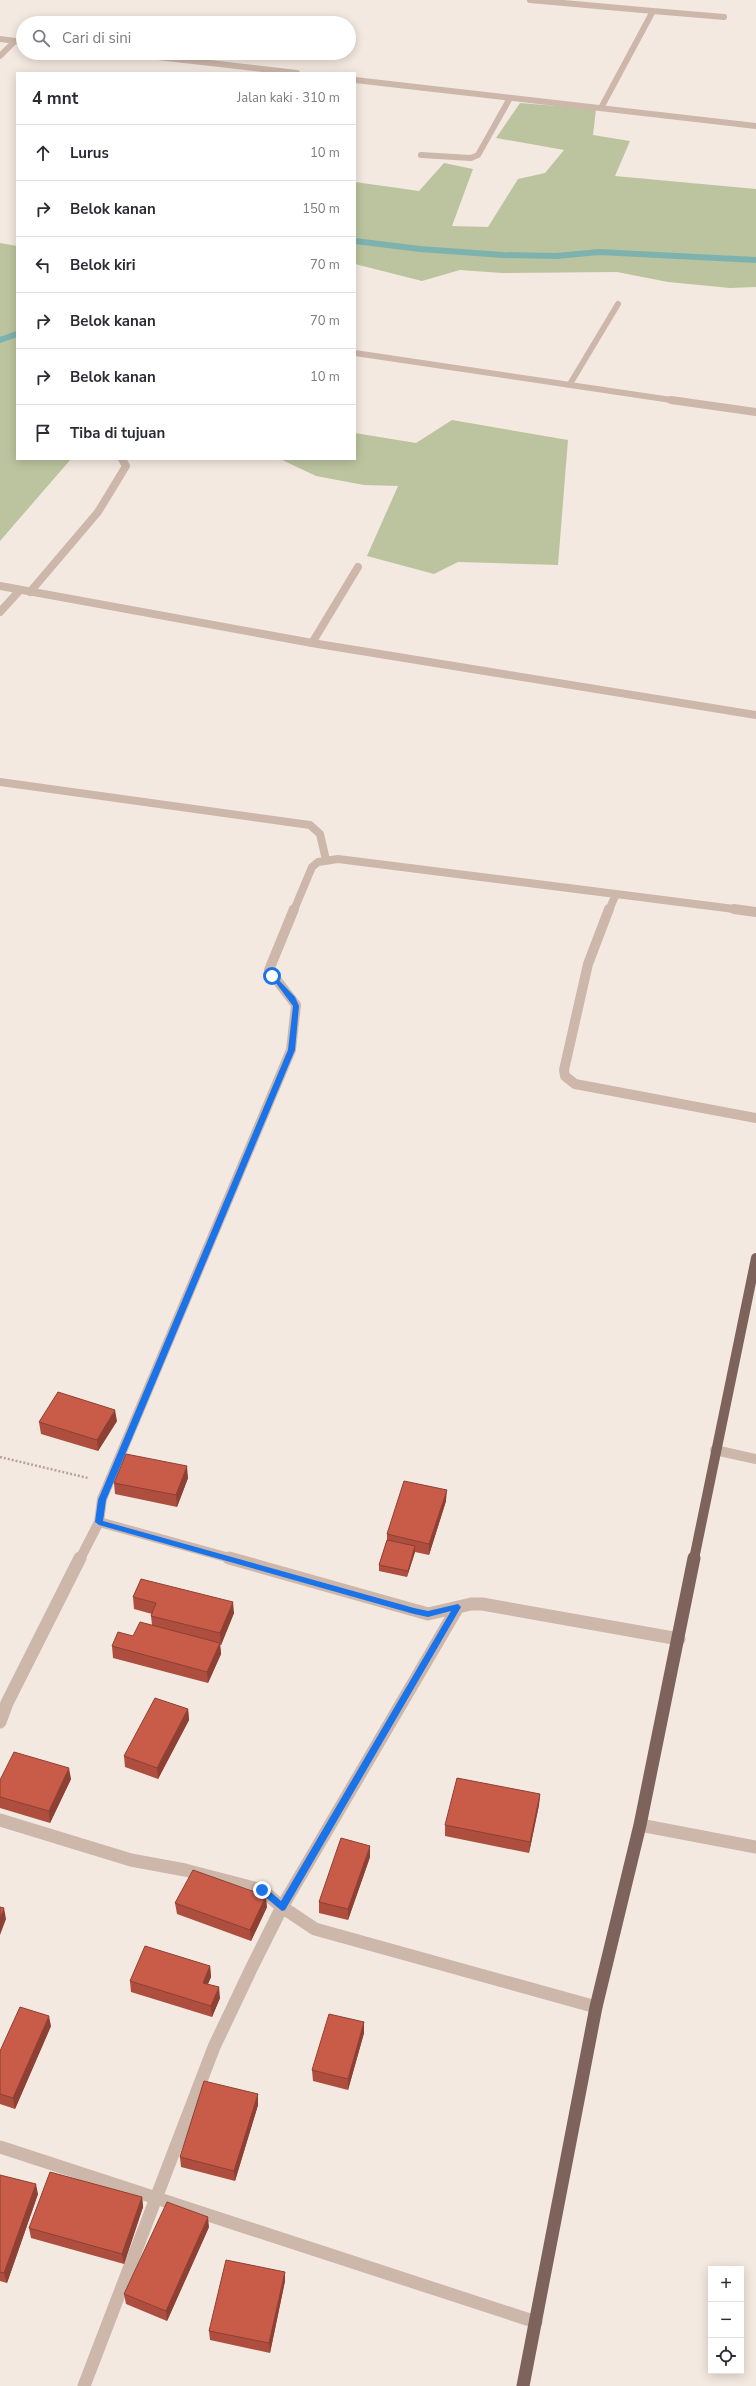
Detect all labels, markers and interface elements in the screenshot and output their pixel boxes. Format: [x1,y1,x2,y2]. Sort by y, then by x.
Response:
search box [16,16,356,60]
icon: search [30,27,52,49]
text: Cari di sini [62,28,131,48]
text: 4 mnt [32,87,78,110]
text: Jalan kaki · 310 m [237,89,340,107]
icon: ahead [32,142,54,164]
text: Lurus [70,143,109,163]
text: 10 m [310,144,340,162]
icon: right [32,198,54,220]
text: Belok kanan [70,199,156,219]
text: 150 m [302,200,340,218]
icon: left [32,254,54,276]
text: Belok kiri [70,255,135,275]
text: 70 m [310,256,340,274]
icon: right [32,310,54,332]
text: Belok kanan [70,311,156,331]
text: 70 m [310,312,340,330]
icon: right [32,366,54,388]
text: Belok kanan [70,367,156,387]
text: 10 m [310,368,340,386]
icon: arrive [32,422,54,444]
text: Tiba di tujuan [70,423,165,443]
route start [263,967,281,985]
route end [253,1881,271,1899]
map controls [708,2266,744,2374]
button: + [708,2266,744,2302]
button: − [708,2302,744,2338]
button: locate [708,2338,744,2374]

